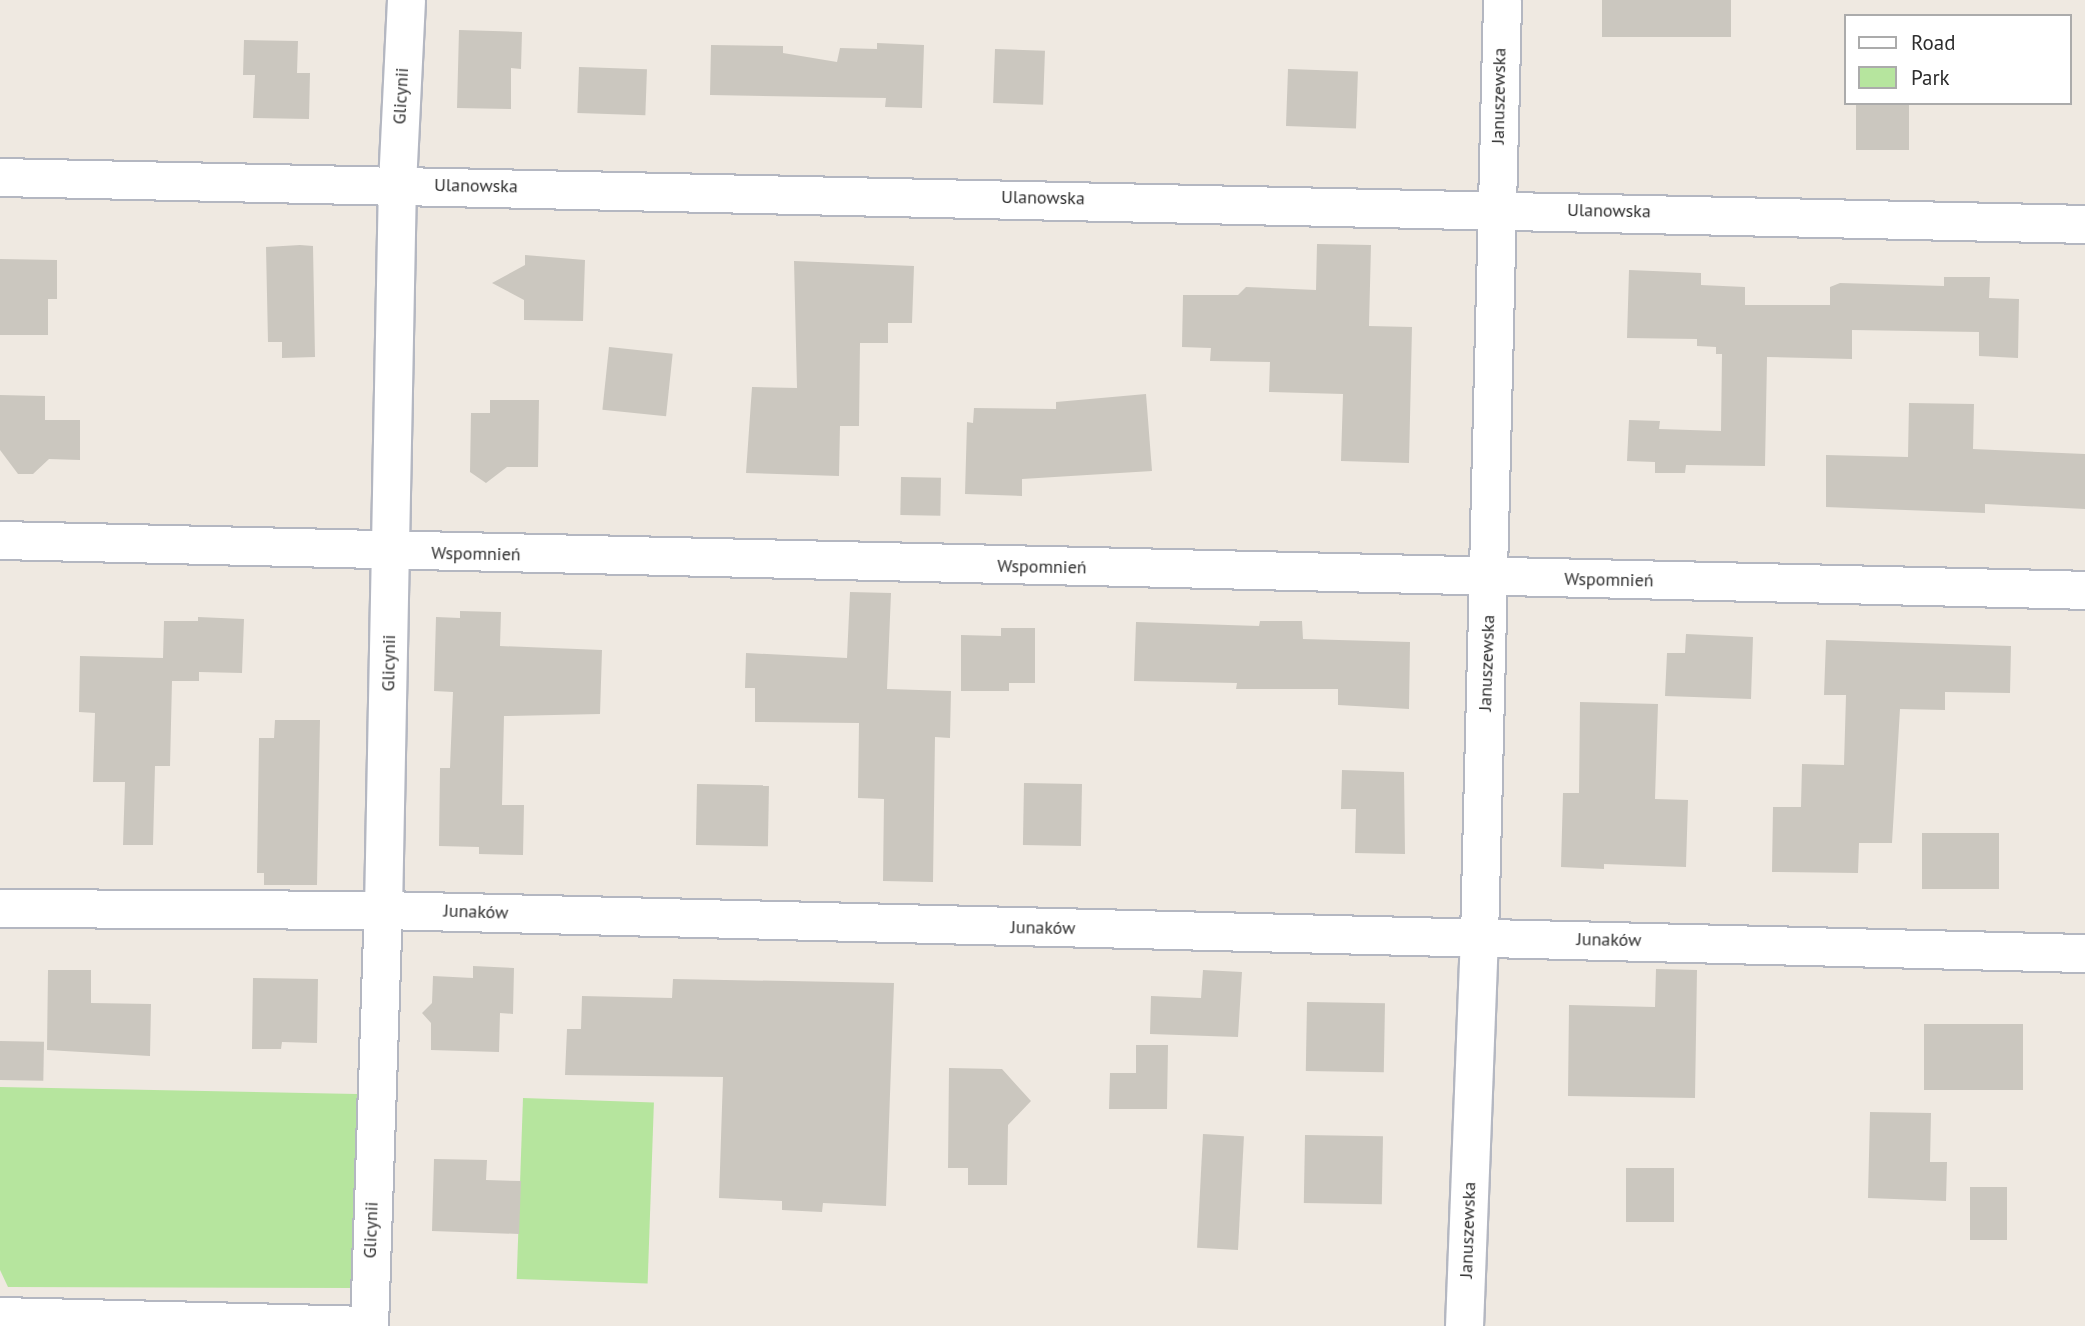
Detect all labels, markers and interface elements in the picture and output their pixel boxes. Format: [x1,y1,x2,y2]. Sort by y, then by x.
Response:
legend [1843,14,2071,105]
text: Road [1911,29,1955,56]
street label: Januszewska [1487,48,1511,144]
text: Park [1911,64,1950,91]
street label: Glicynii [389,67,413,125]
street label: Ulanowska [434,174,518,198]
street label: Ulanowska [1001,186,1085,210]
street label: Ulanowska [1567,199,1651,223]
street label: Wspomnień [431,542,521,566]
street label: Wspomnień [997,555,1087,579]
street label: Wspomnień [1564,568,1654,592]
street label: Januszewska [1475,614,1499,712]
street label: Glicynii [378,634,400,692]
street label: Junaków [443,900,509,924]
street label: Junaków [1010,917,1076,939]
street label: Junaków [1576,929,1642,951]
street label: Januszewska [1456,1181,1480,1279]
street label: Glicynii [359,1201,383,1259]

